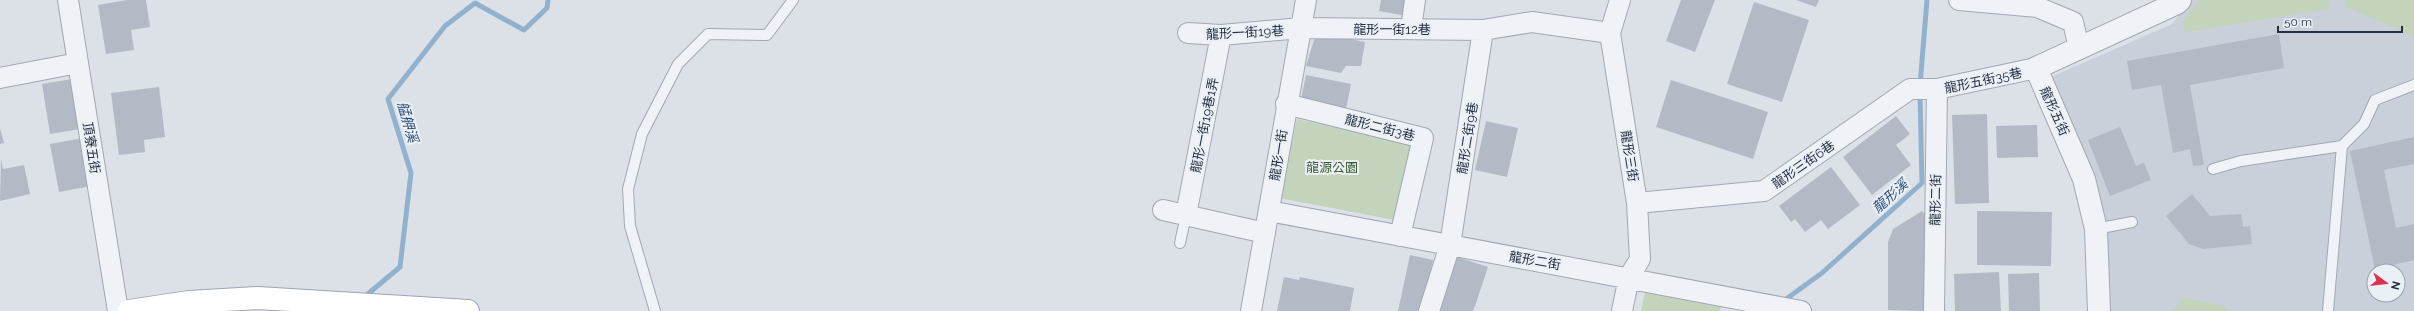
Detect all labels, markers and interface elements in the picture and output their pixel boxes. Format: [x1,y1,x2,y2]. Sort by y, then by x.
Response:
scale bar [2278,8,2402,34]
text: 50 m [2284,15,2312,29]
street label: 龍形一街12巷 [1353,22,1431,37]
street label: 龍形一街19巷 [1206,23,1284,42]
street label: 龍形五街35巷 [1943,65,2023,96]
street label: 龍形一街19巷1弄 [1188,76,1221,174]
street label: 龍形五街 [2037,84,2072,138]
water label: 艋舺溪 [395,100,422,146]
street label: 龍形二街9巷 [1454,101,1481,175]
street label: 龍形二街3巷 [1343,112,1417,143]
street label: 頂寮五街 [80,121,103,175]
street label: 龍形一街 [1267,128,1290,182]
street label: 龍形三街 [1618,129,1641,183]
street label: 龍形三街6巷 [1769,137,1837,191]
park label: 龍源公園 [1306,160,1358,175]
street label: 龍形二街 [1928,174,1943,226]
water label: 龍形溪 [1869,175,1912,216]
street label: 龍形二街 [1508,249,1562,272]
north arrow [2366,263,2406,303]
text: N [2388,280,2403,291]

